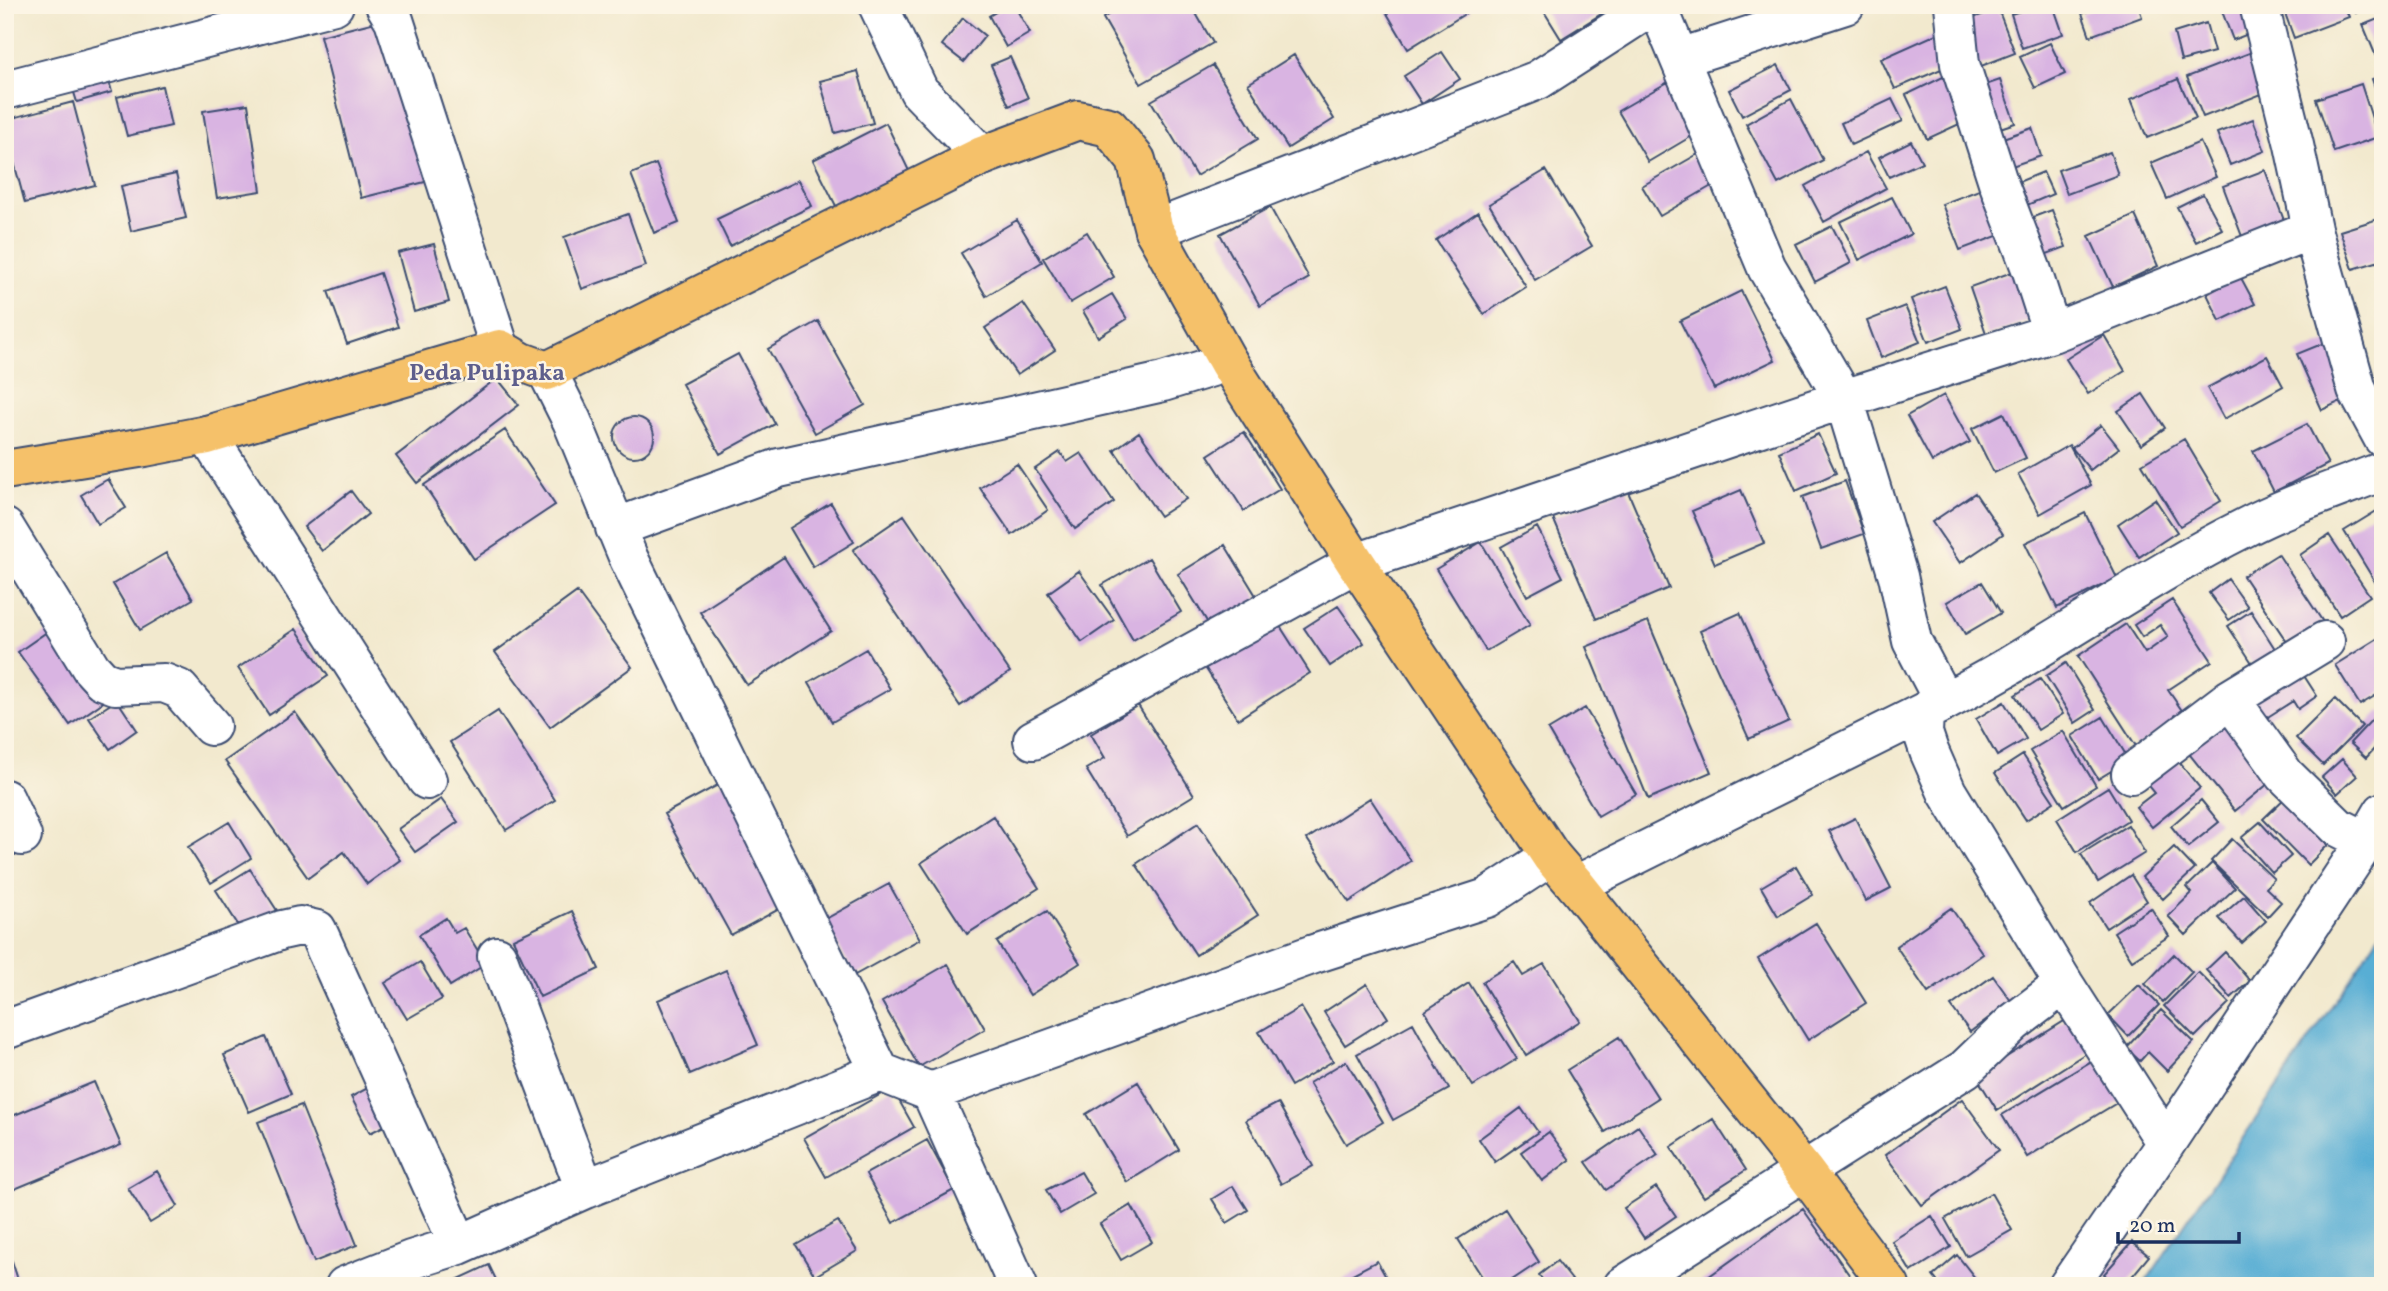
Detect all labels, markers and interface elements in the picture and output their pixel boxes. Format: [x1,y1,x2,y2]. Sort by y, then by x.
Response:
district label: Peda Pulipaka [409,358,565,390]
scale bar [2118,1200,2239,1244]
text: 20 m [2129,1212,2175,1241]

